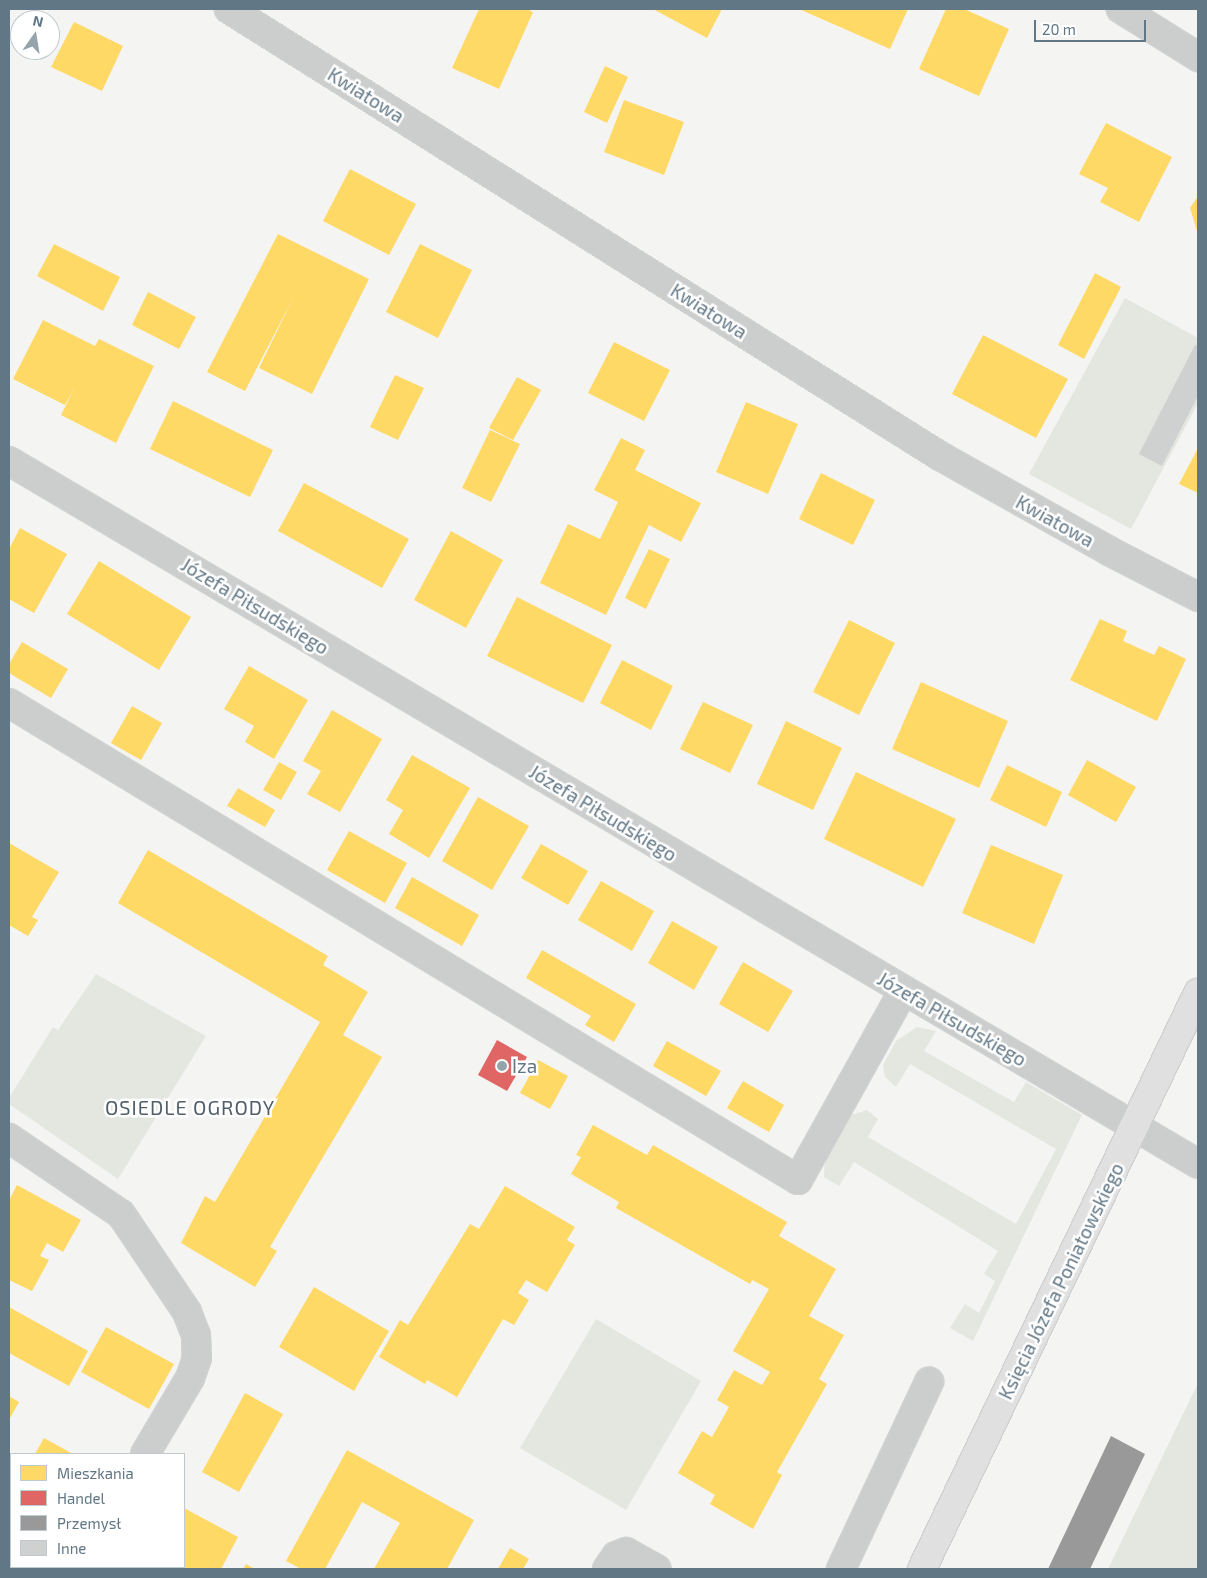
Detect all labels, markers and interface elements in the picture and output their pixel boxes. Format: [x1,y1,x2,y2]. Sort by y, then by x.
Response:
north arrow [10,10,60,60]
scale bar [1037,10,1150,42]
text: N [31,11,45,30]
text: 20 m [1042,20,1076,38]
street label: Kwiatowa [324,63,408,127]
street label: Kwiatowa [667,279,751,343]
street label: Kwiatowa [1012,490,1098,552]
street label: Józefa Piłsudskiego [177,553,333,659]
street label: Józefa Piłsudskiego [525,760,681,866]
street label: Józefa Piłsudskiego [874,967,1030,1071]
place label: Iza [512,1055,537,1077]
marker: Iza [496,1060,508,1072]
district label: OSIEDLE OGRODY [103,1095,277,1119]
street label: Księcia Józefa Poniatowskiego [994,1159,1128,1403]
legend [10,1453,185,1568]
text: Mieszkania [57,1464,134,1482]
text: Handel [57,1489,105,1507]
text: Przemysł [57,1514,121,1532]
text: Inne [57,1539,86,1557]

